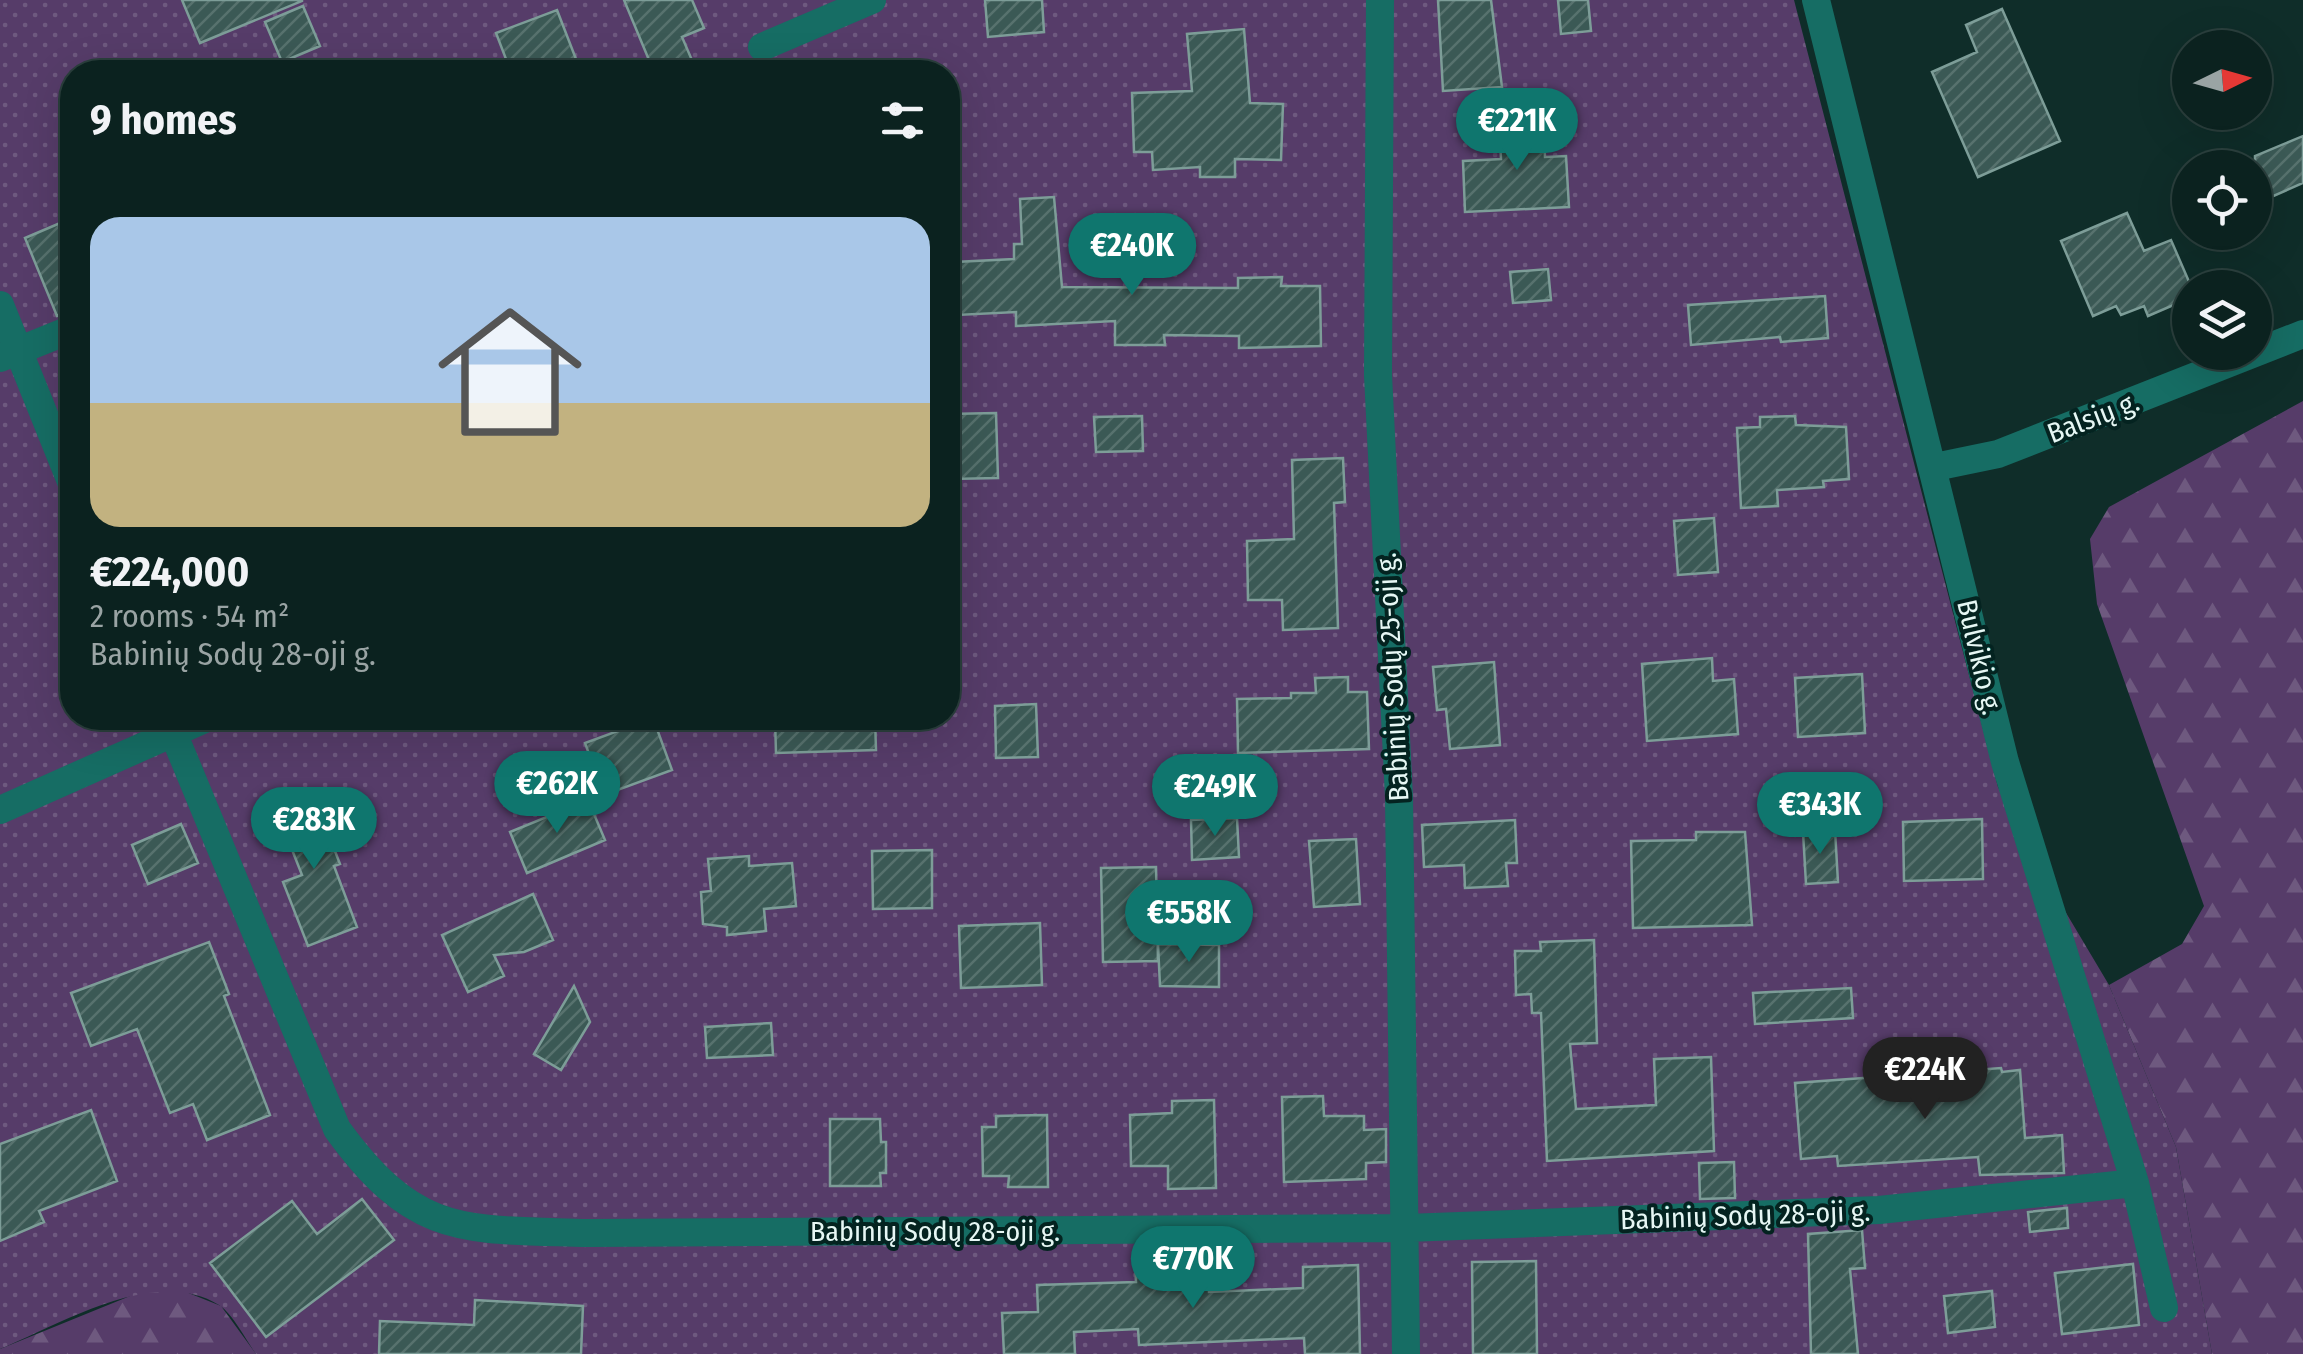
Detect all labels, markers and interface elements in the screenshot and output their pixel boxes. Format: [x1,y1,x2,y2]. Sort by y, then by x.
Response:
north arrow [2172,30,2272,130]
map controls [2172,30,2272,370]
pin: €221K [1447,88,1587,173]
icon: filters [875,93,930,148]
text: 9 homes [90,95,237,145]
text: €221K [1478,101,1556,139]
button: locate [2172,150,2272,250]
pin: €240K [1062,213,1202,298]
text: €240K [1090,226,1174,264]
button: layers [2172,270,2272,370]
icon: home [420,282,600,462]
street label: Balsių g. [2043,385,2144,450]
text: €224,000 [90,547,249,597]
street label: Babinių Sodų 25-oji g. [1370,552,1415,802]
street label: Bulvikio g. [1950,596,2009,718]
text: 2 rooms · 54 m² [90,597,289,635]
text: Babinių Sodų 28-oji g. [90,635,376,673]
pin: €262K [487,751,627,836]
pin: €249K [1145,754,1285,839]
text: €262K [516,764,598,802]
text: €249K [1174,767,1256,805]
pin: €343K [1750,772,1890,857]
text: €343K [1779,785,1861,823]
pin: €283K [244,787,384,872]
text: €283K [273,800,355,838]
pin: €558K [1119,880,1259,965]
text: €558K [1147,893,1231,931]
pin: €224K [1855,1037,1995,1122]
text: €224K [1885,1050,1965,1088]
street label: Babinių Sodų 28-oji g. [1619,1195,1871,1236]
street label: Babinių Sodų 28-oji g. [810,1215,1060,1248]
pin: €770K [1123,1226,1263,1311]
text: €770K [1153,1239,1233,1277]

